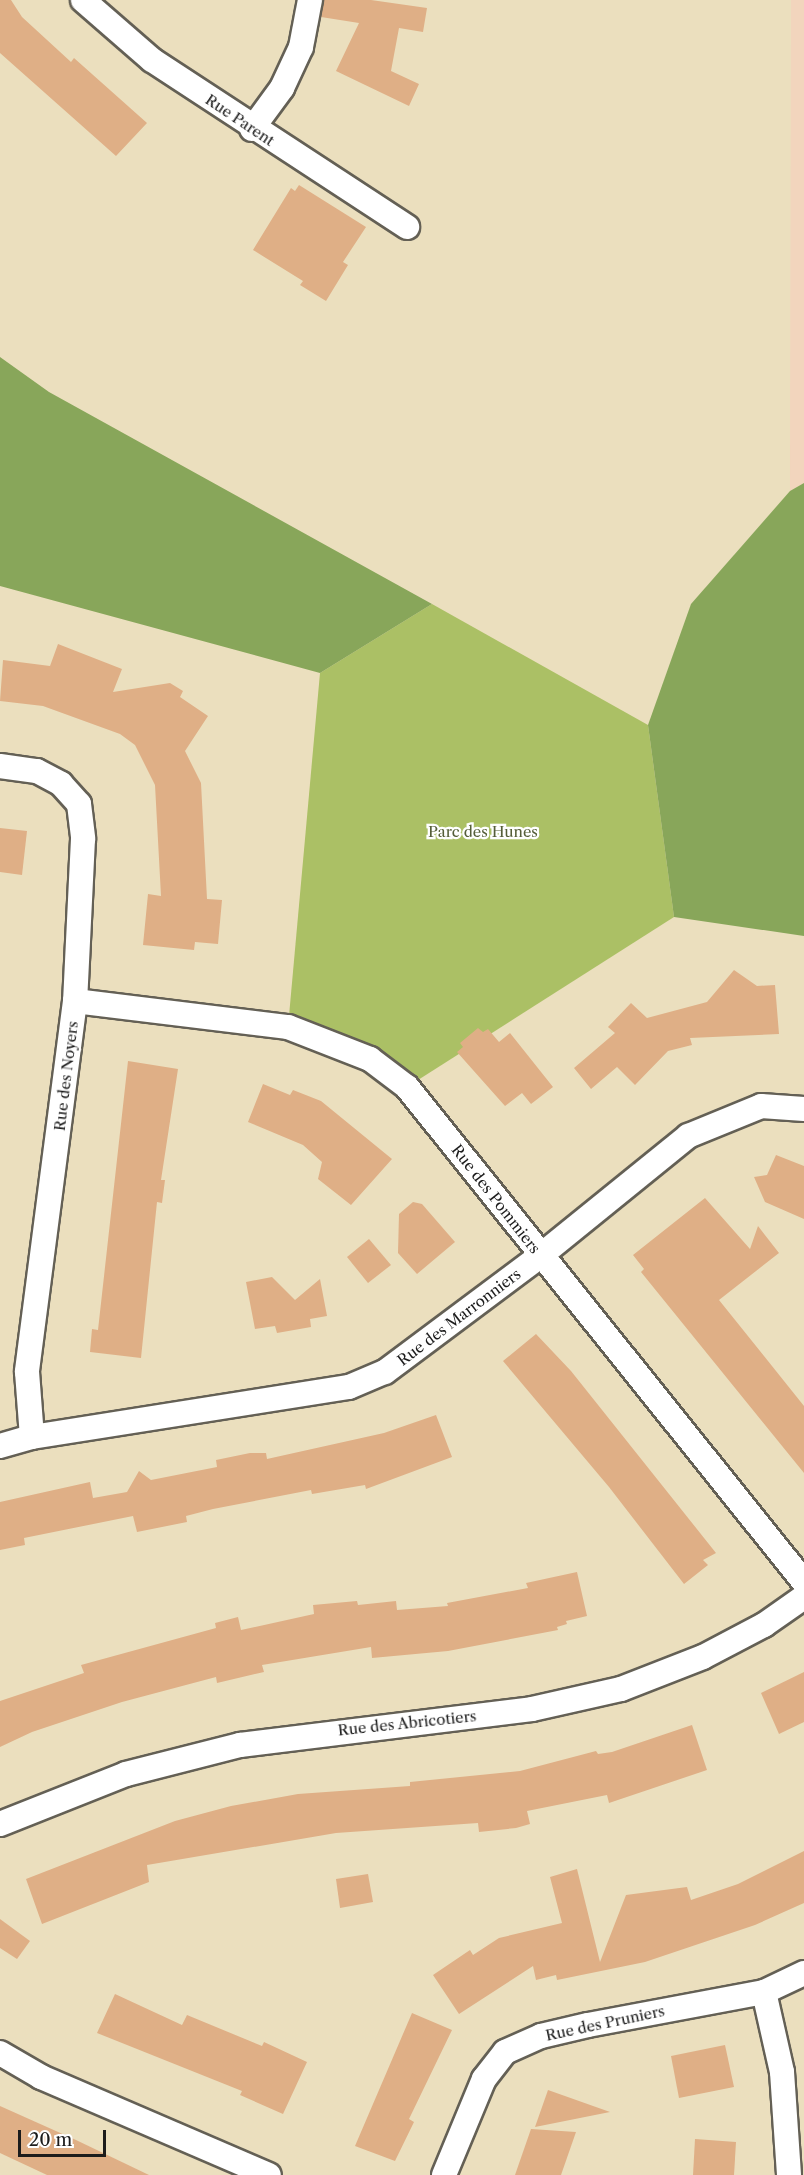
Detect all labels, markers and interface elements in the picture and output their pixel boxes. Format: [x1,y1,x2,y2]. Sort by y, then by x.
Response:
street label: Rue Parent [202,90,278,150]
park label: Parc des Hunes [428,823,538,841]
street label: Rue des Noyers [50,1020,82,1132]
street label: Rue des Pommiers [448,1141,544,1257]
street label: Rue des Marronniers [394,1265,524,1369]
street label: Rue des Abricotiers [336,1707,478,1739]
street label: Rue des Pruniers [544,2002,666,2044]
scale bar [21,2118,110,2156]
text: 20 m [29,2129,72,2151]

